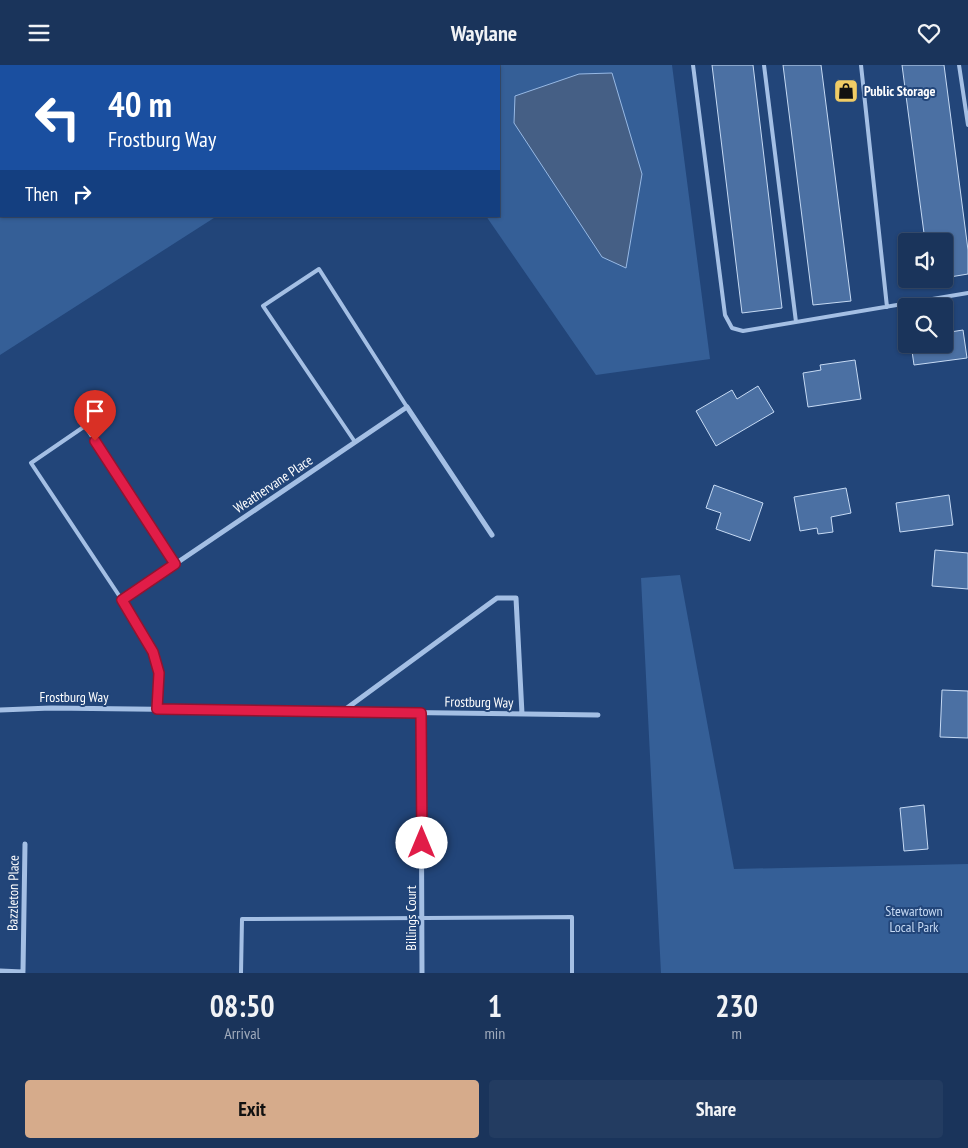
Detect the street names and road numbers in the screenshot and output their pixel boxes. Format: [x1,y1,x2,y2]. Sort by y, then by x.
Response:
street label: Weathervane Place [230,451,316,517]
street label: Frostburg Way [40,688,109,706]
street label: Frostburg Way [444,692,514,712]
street label: Bazzleton Place [3,855,23,931]
street label: Billings Court [402,885,420,951]

